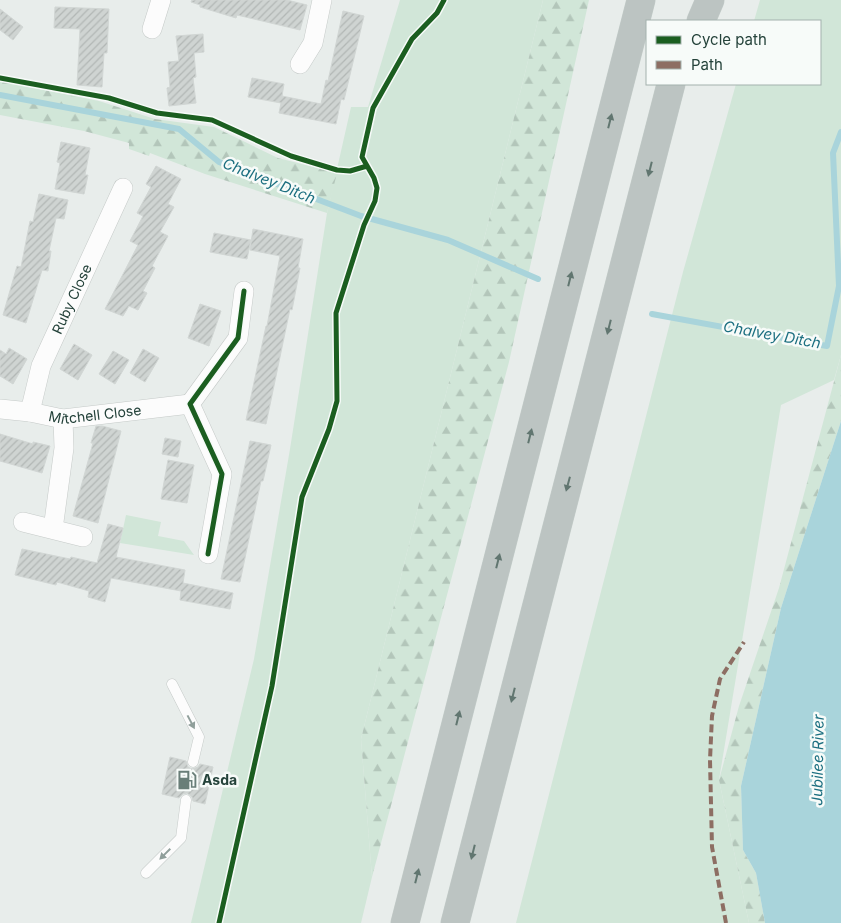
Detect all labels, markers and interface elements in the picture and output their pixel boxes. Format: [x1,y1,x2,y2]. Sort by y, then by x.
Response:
legend [646,20,821,85]
text: Cycle path [691,30,767,49]
text: Path [691,55,723,74]
one-way arrow [606,114,614,129]
water label: Chalvey Ditch [220,153,319,208]
one-way arrow [645,162,653,177]
street label: Ruby Close [48,261,95,336]
one-way arrow [566,271,574,286]
water label: Chalvey Ditch [722,317,822,352]
one-way arrow [605,319,613,334]
street label: Mitchell Close [47,401,142,427]
one-way arrow [526,429,534,444]
one-way arrow [564,477,572,492]
one-way arrow [494,553,502,568]
one-way arrow [509,687,517,702]
one-way arrow [454,711,462,726]
water label: Jubilee River [807,714,828,806]
one-way arrow [187,715,195,729]
fuel station icon: Asda [176,769,198,791]
place label: Asda [202,771,237,788]
one-way arrow [469,844,477,860]
one-way arrow [159,848,171,860]
one-way arrow [413,868,421,883]

